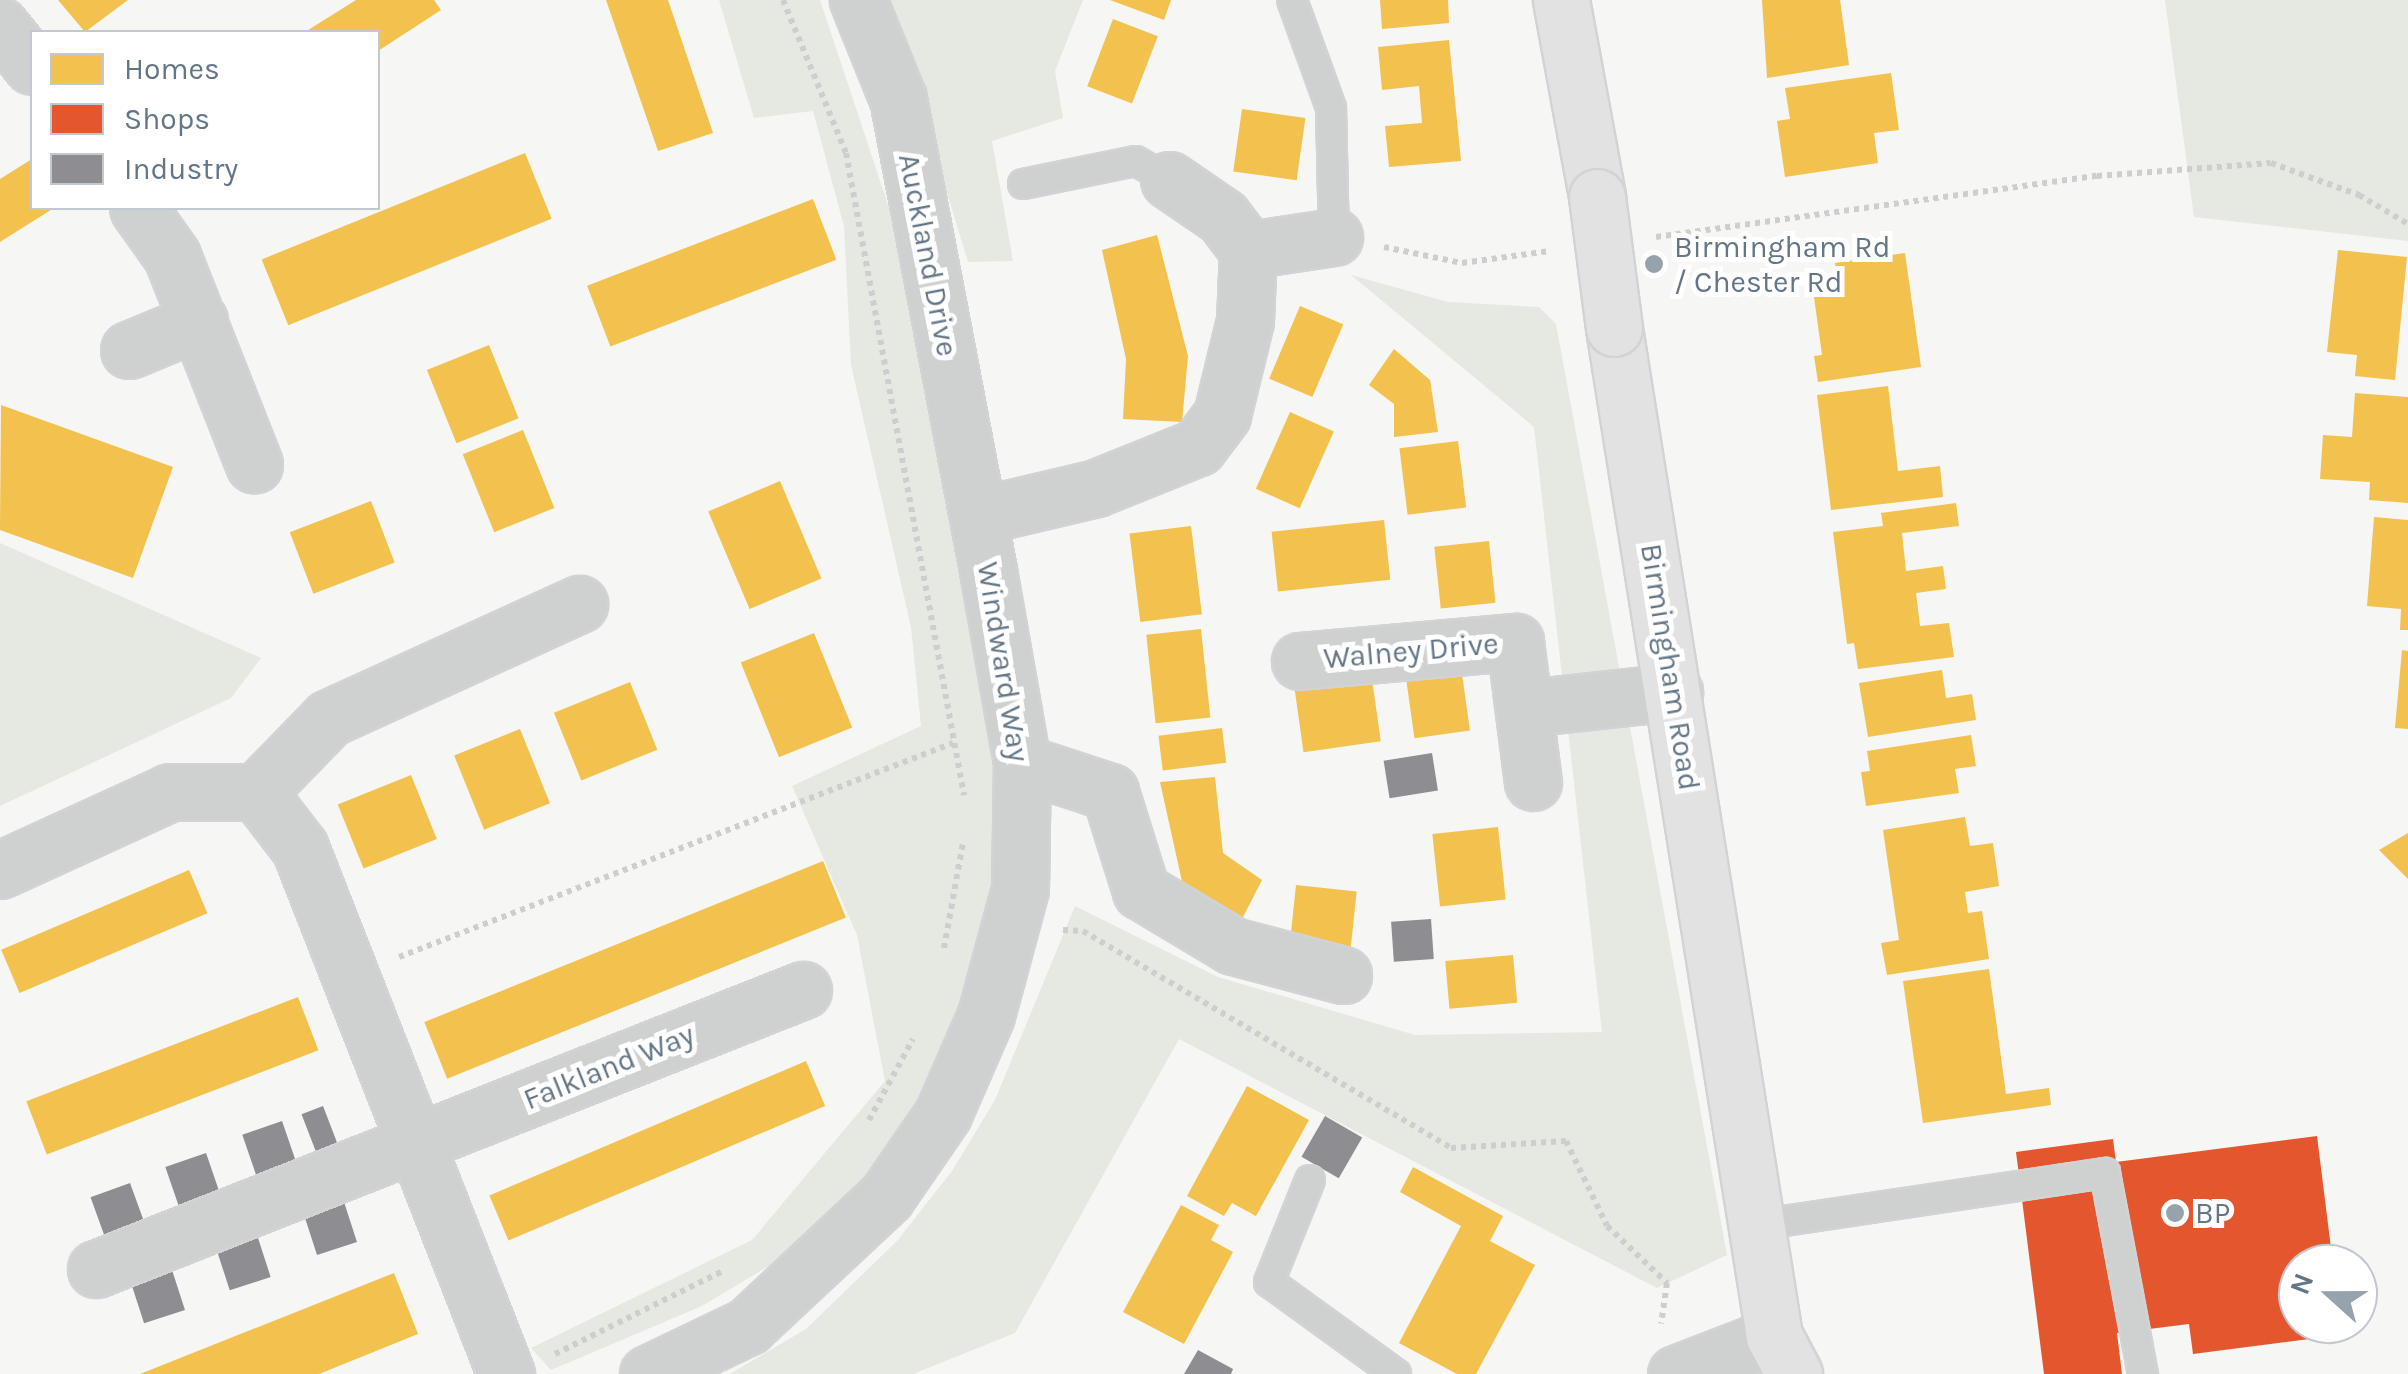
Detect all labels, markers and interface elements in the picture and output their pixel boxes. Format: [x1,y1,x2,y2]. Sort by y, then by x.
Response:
legend [30,30,380,210]
text: Homes [124,51,220,87]
text: Shops [124,101,210,137]
text: Industry [124,151,238,187]
street label: Auckland Drive [891,151,965,359]
place label: Birmingham Rd / Chester Rd [1674,229,1890,300]
marker: Birmingham Rd / Chester Rd [1643,253,1665,275]
street label: Birmingham Road [1633,541,1707,793]
street label: Windward Way [969,559,1037,765]
street label: Walney Drive [1322,625,1500,677]
street label: Falkland Way [518,1016,700,1118]
place label: BP [2195,1195,2230,1231]
marker: BP [2164,1202,2186,1224]
north arrow [2278,1244,2378,1344]
text: N [2282,1269,2320,1299]

